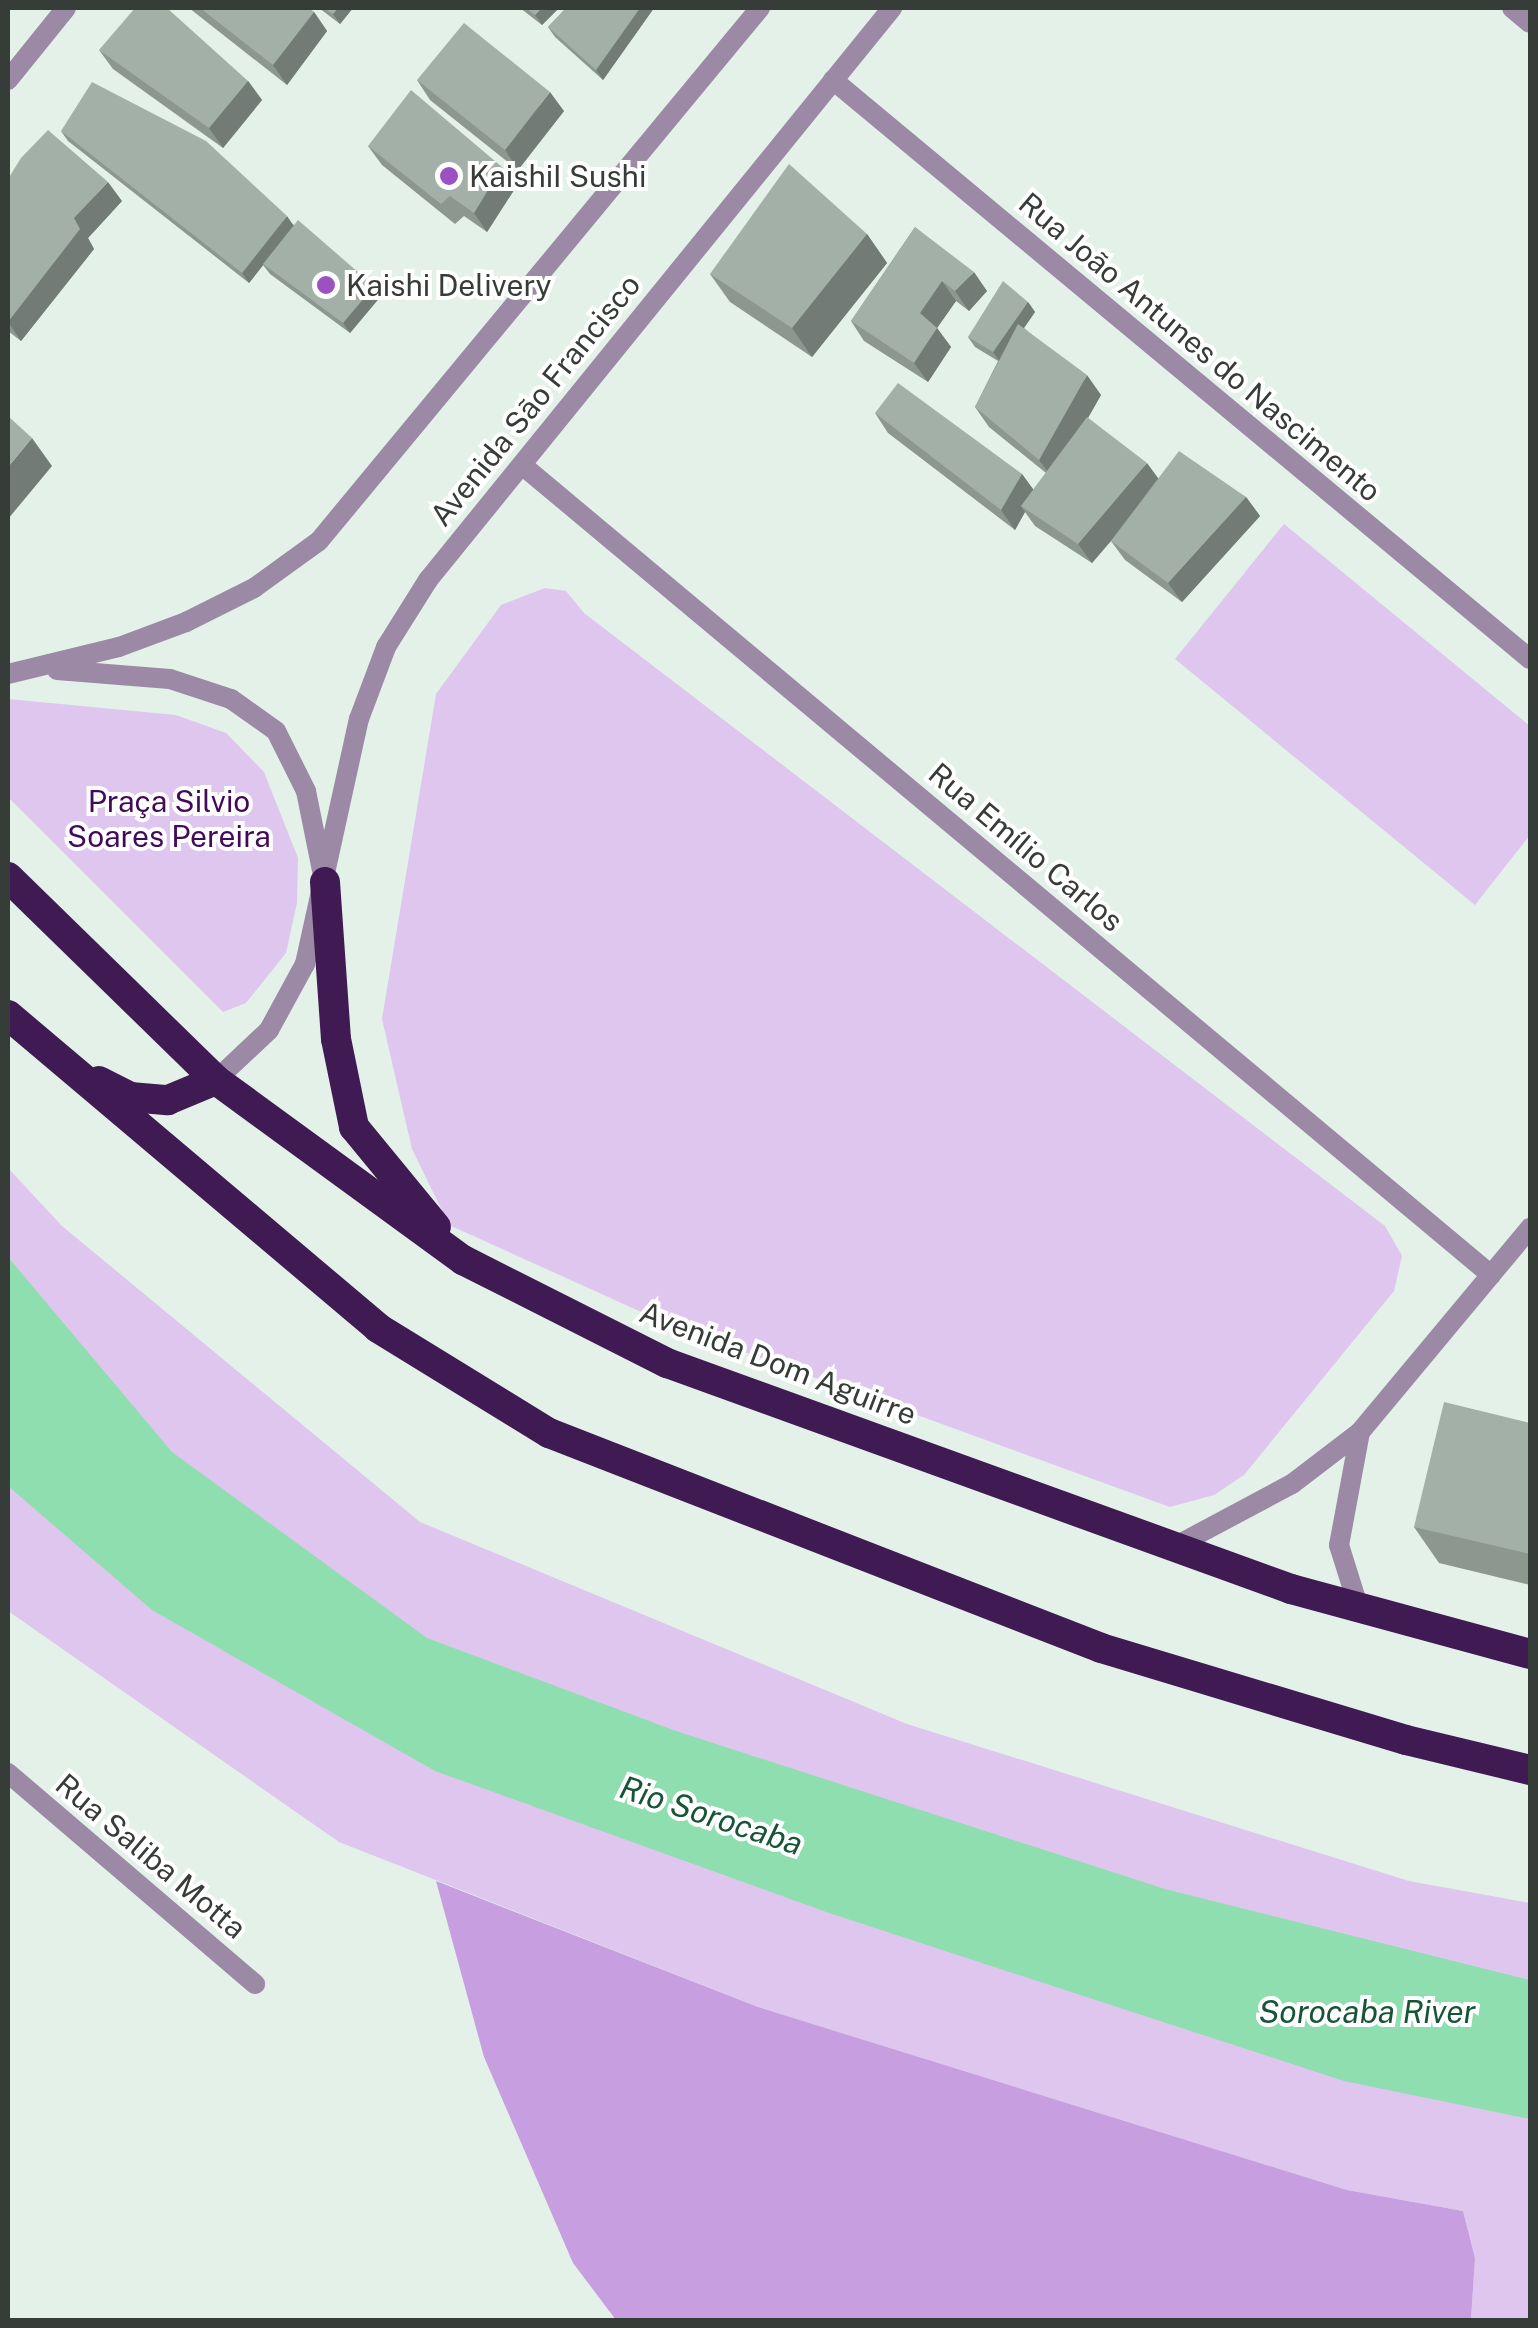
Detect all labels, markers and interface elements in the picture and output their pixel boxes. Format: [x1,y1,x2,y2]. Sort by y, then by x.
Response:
place label: KaishiI Sushi [469,158,646,194]
marker: KaishiI Sushi [438,165,460,187]
street label: Rua João Antunes do Nascimento [1011,185,1389,509]
place label: Kaishi Delivery [346,267,552,303]
street label: Avenida São Francisco [422,267,648,533]
marker: Kaishi Delivery [315,274,337,296]
street label: Rua Emílio Carlos [921,755,1131,939]
park label: Praça Silvio Soares Pereira [67,783,271,854]
street label: Avenida Dom Aguirre [635,1294,921,1432]
street label: Rua Saliba Motta [49,1766,253,1946]
water label: Rio Sorocaba [615,1768,807,1864]
water label: Sorocaba River [1258,1993,1476,2031]

